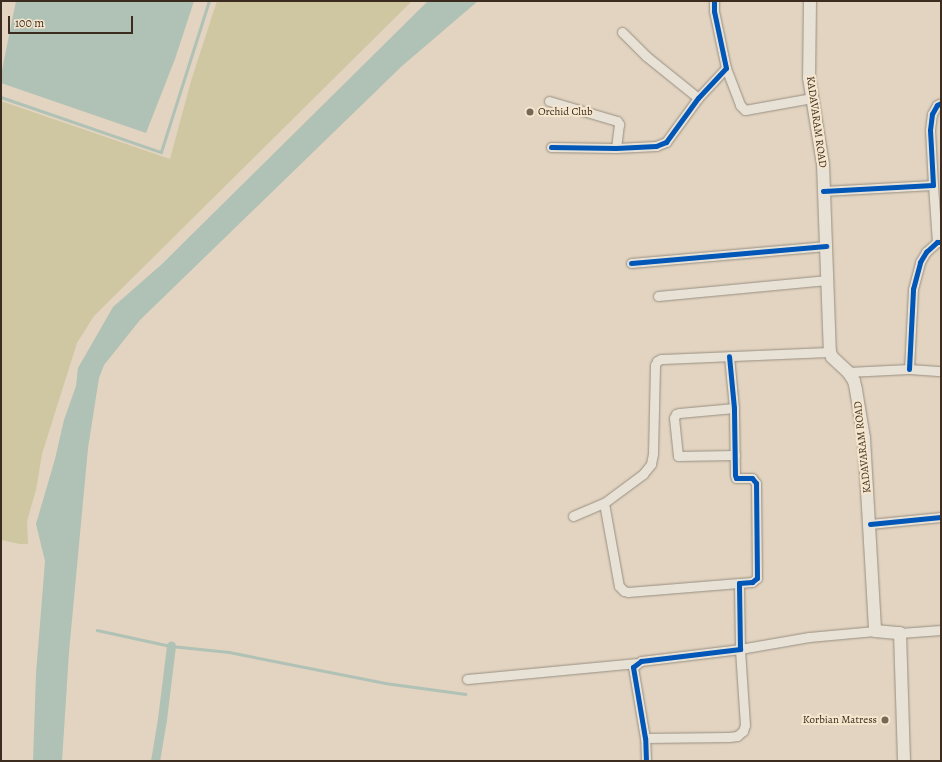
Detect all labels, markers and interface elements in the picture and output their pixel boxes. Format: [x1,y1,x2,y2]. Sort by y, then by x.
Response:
scale bar [10,8,135,34]
text: 100 m [15,15,44,31]
street label: KADAVARAM ROAD [803,75,829,169]
place label: Orchid Club [538,105,593,119]
marker: Orchid Club [525,107,535,117]
street label: KADAVARAM ROAD [852,400,874,494]
place label: Korbian Matress [803,713,877,727]
marker: Korbian Matress [880,715,890,725]

